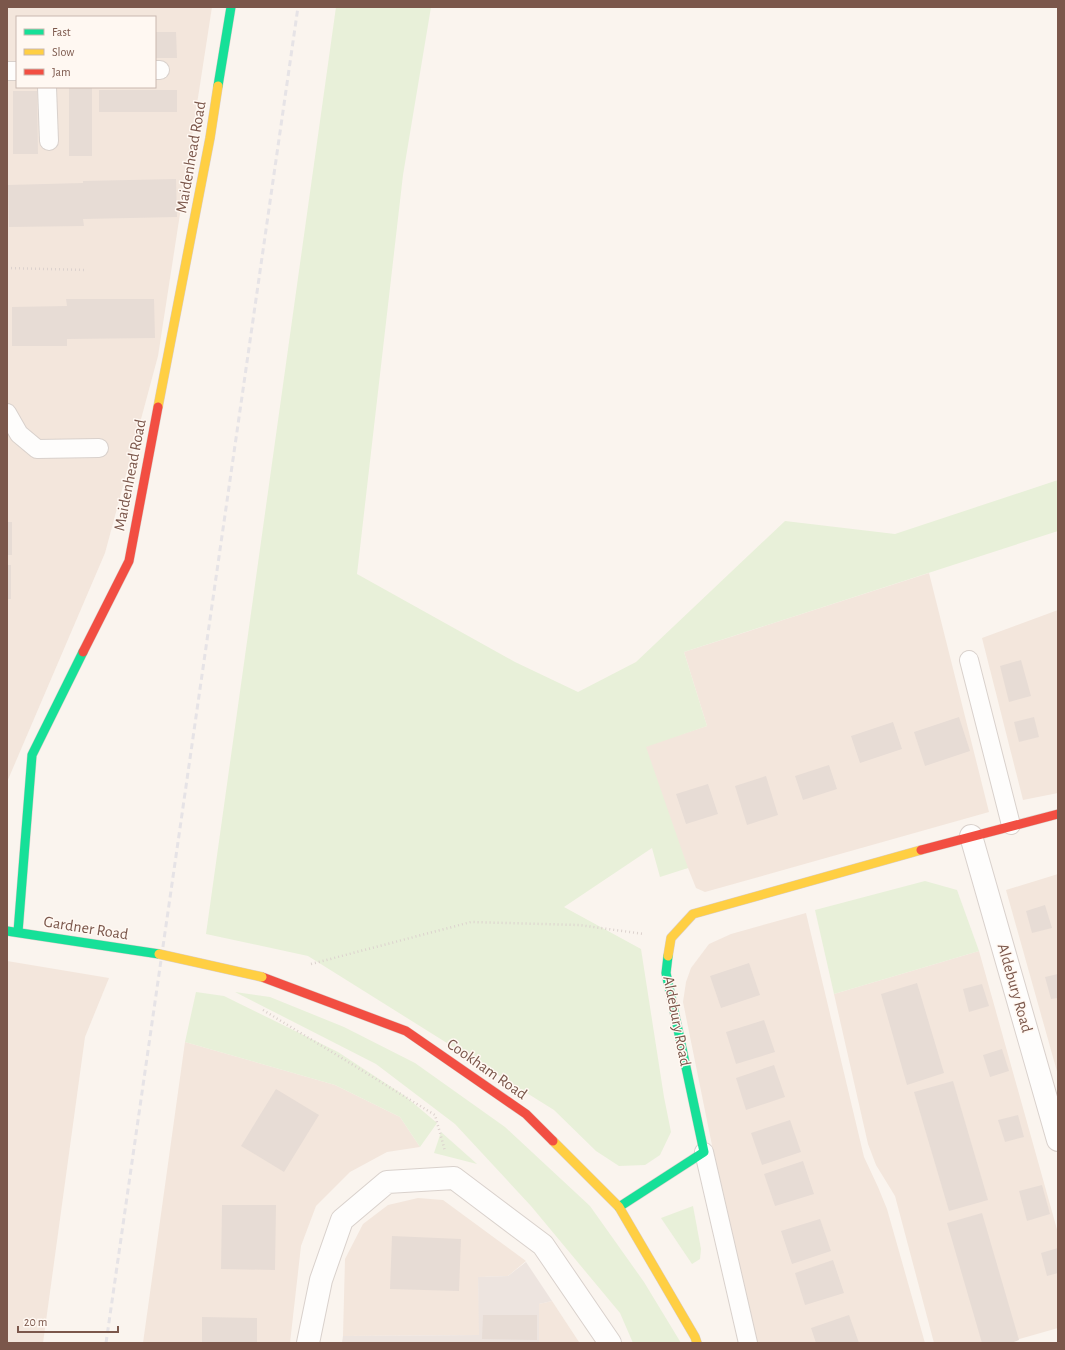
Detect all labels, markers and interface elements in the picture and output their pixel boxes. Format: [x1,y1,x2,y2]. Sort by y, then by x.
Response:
legend [16,16,156,88]
text: Fast [52,26,71,38]
text: Slow [52,46,74,58]
text: Jam [52,66,71,78]
street label: Maidenhead Road [173,100,209,214]
street label: Maidenhead Road [111,418,149,532]
street label: Gardner Road [43,913,129,943]
street label: Aldebury Road [994,942,1035,1035]
street label: Aldebury Road [659,974,694,1068]
street label: Cookham Road [444,1036,530,1102]
scale bar [18,1308,118,1334]
text: 20 m [24,1316,47,1328]

